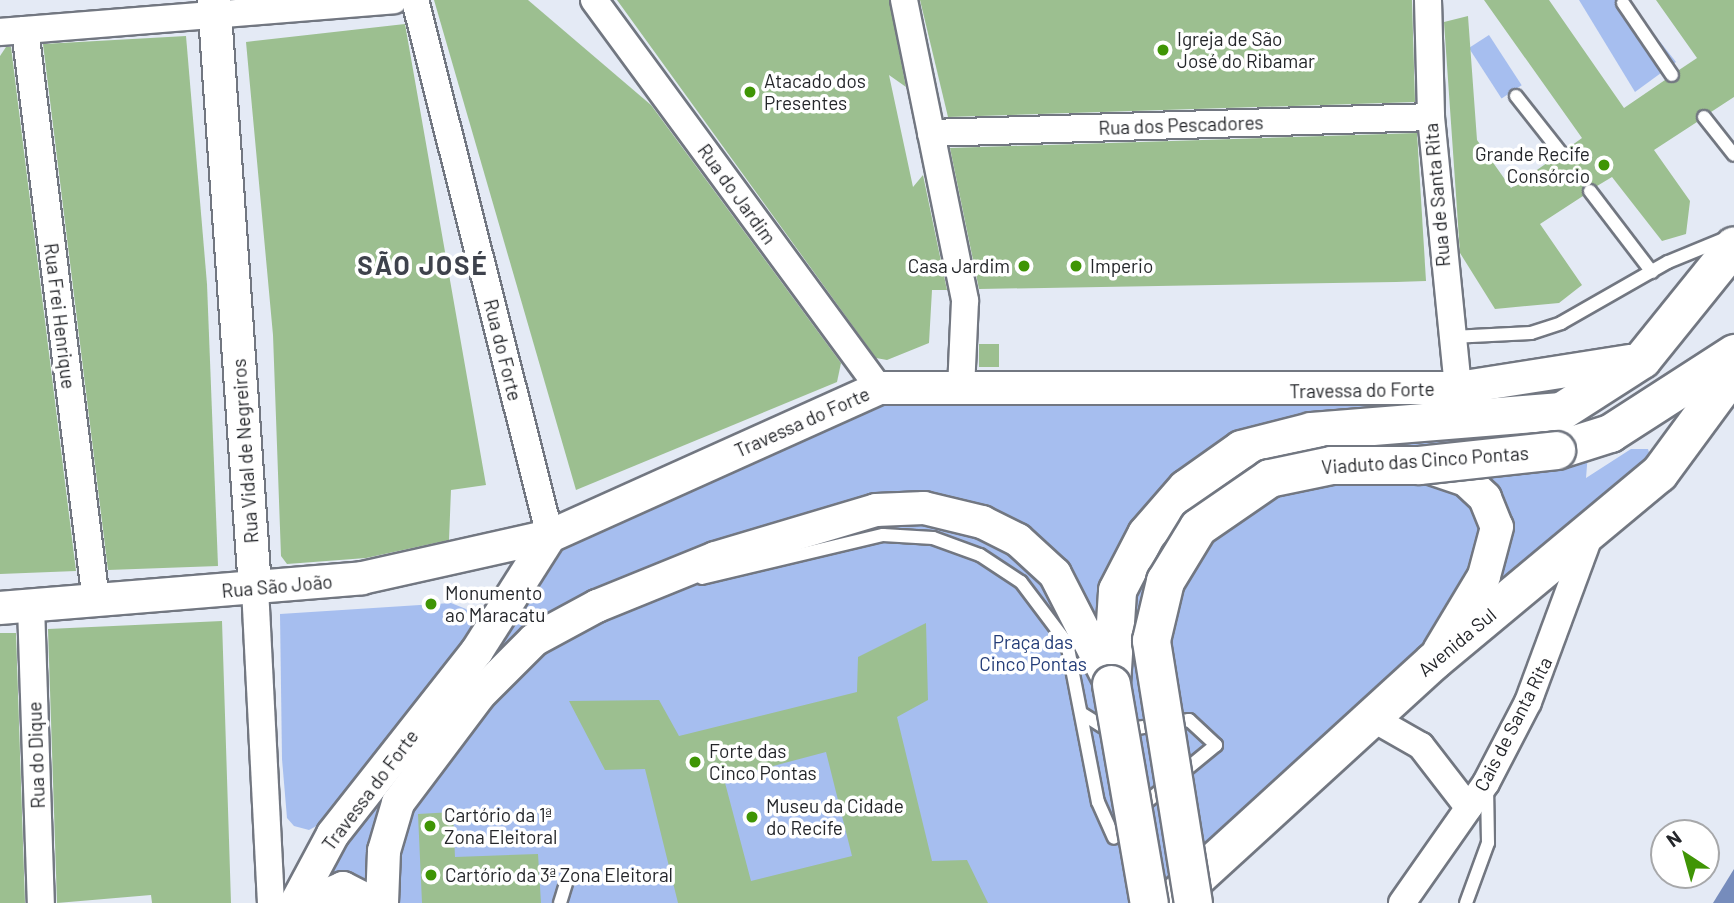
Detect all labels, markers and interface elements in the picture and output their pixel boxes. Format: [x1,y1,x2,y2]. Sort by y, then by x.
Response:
place label: Igreja de São José do Ribamar [1177,28,1315,72]
marker: Igreja de São José do Ribamar [1155,42,1171,58]
place label: Atacado dos Presentes [764,70,866,114]
marker: Atacado dos Presentes [742,84,758,100]
street label: Rua dos Pescadores [1098,111,1264,139]
street label: Rua de Santa Rita [1419,122,1455,268]
street label: Rua do Jardim [693,139,781,249]
place label: Grande Recife Consórcio [1475,143,1590,187]
marker: Grande Recife Consórcio [1596,157,1612,173]
street label: Rua Frei Henrique [40,242,80,390]
district label: SÃO JOSÉ [358,249,488,281]
place label: Casa Jardim [908,255,1010,277]
place label: Imperio [1090,255,1153,277]
marker: Casa Jardim [1016,258,1032,274]
marker: Imperio [1068,258,1084,274]
street label: Rua do Forte [479,297,527,403]
street label: Rua Vidal de Negreiros [227,358,263,544]
street label: Travessa do Forte [1289,377,1435,403]
street label: Travessa do Forte [731,382,873,462]
street label: Viaduto das Cinco Pontas [1321,441,1529,479]
street label: Rua São João [221,570,333,602]
place label: Monumento ao Maracatu [445,582,545,626]
marker: Monumento ao Maracatu [423,596,439,612]
street label: Avenida Sul [1413,603,1501,681]
park label: Praça das Cinco Pontas [979,631,1087,675]
street label: Cais de Santa Rita [1469,653,1557,795]
street label: Rua do Dique [23,701,49,809]
street label: Travessa do Forte [317,725,423,855]
place label: Forte das Cinco Pontas [709,740,817,784]
marker: Forte das Cinco Pontas [687,754,703,770]
place label: Museu da Cidade do Recife [766,795,904,839]
place label: Cartório da 1ª Zona Eleitoral [444,804,557,848]
marker: Museu da Cidade do Recife [744,809,760,825]
marker: Cartório da 1ª Zona Eleitoral [422,818,438,834]
north arrow [1650,819,1720,889]
text: N [1662,825,1685,851]
place label: Cartório da 3ª Zona Eleitoral [445,864,673,886]
marker: Cartório da 3ª Zona Eleitoral [423,867,439,883]

